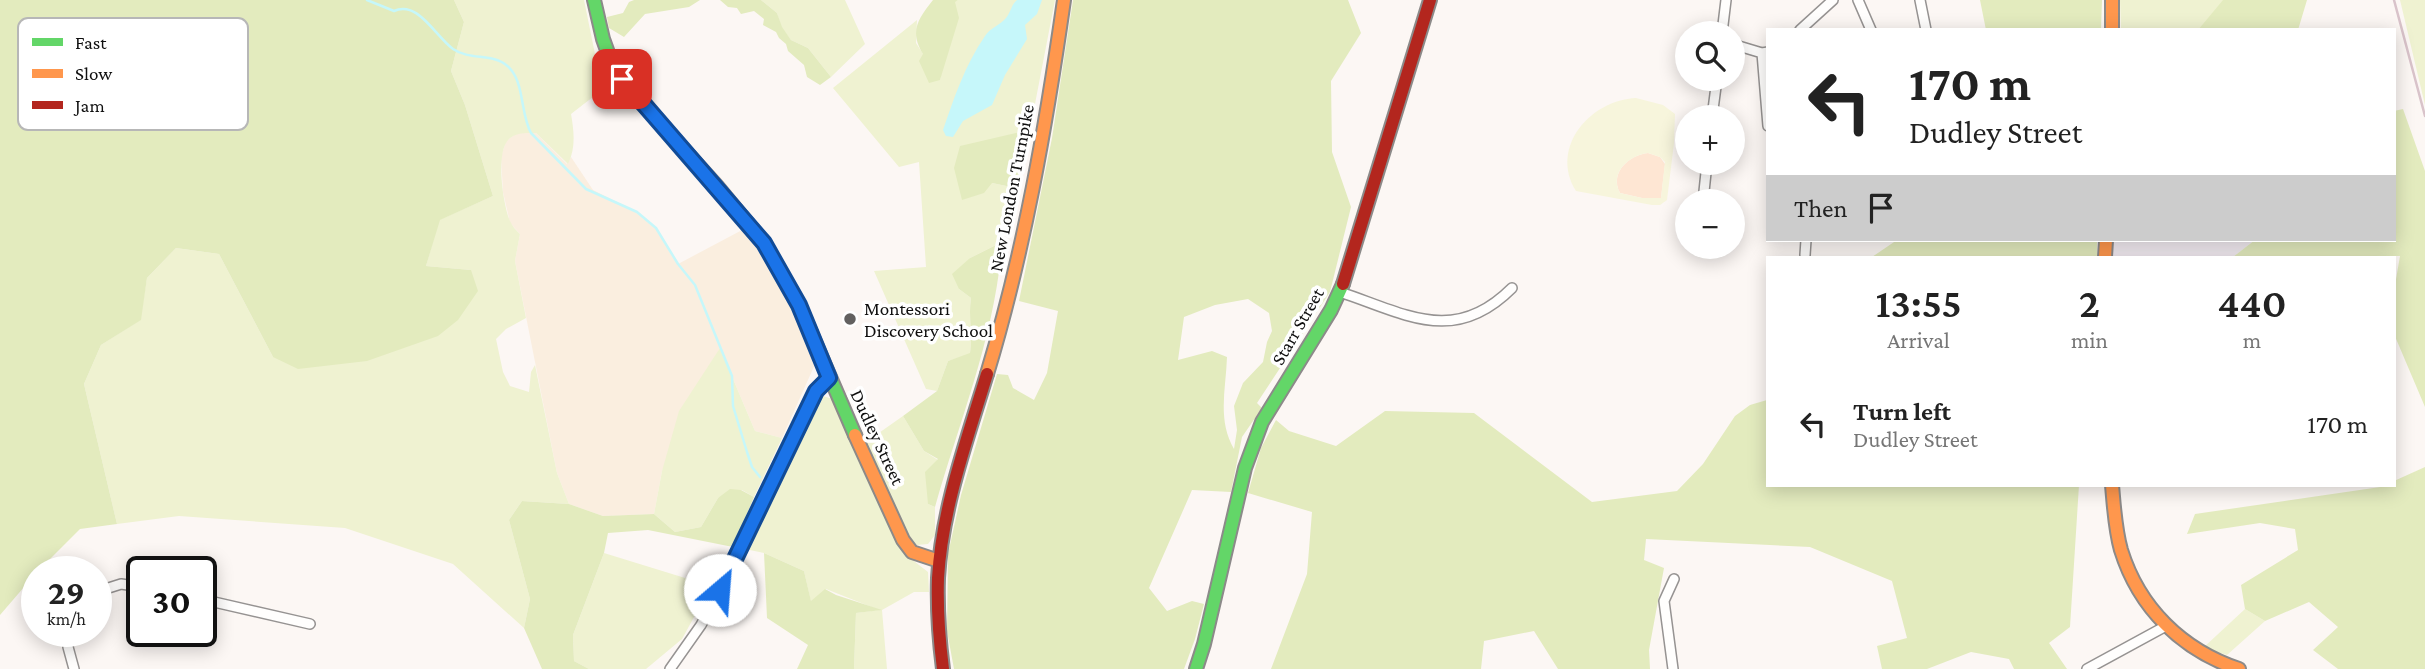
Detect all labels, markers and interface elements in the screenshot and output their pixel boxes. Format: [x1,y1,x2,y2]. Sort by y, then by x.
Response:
legend [18,18,248,130]
map controls [1675,21,1745,259]
button: search [1675,21,1745,91]
text: Fast [75,32,107,53]
pin [592,49,652,109]
icon: left [1794,56,1885,147]
text: 170 m [1909,56,2031,111]
icon: arrive [603,60,641,98]
text: Slow [75,63,112,84]
text: Jam [73,95,105,116]
street label: New London Turnpike [985,103,1038,274]
button: + [1675,105,1745,175]
text: Dudley Street [1909,114,2082,150]
button: − [1675,189,1745,259]
icon: arrive [1862,189,1900,227]
text: Then [1794,194,1848,223]
text: 13:55 [1875,279,1962,326]
text: 2 [2079,279,2100,326]
text: 440 [2217,279,2287,326]
street label: Starr Street [1267,283,1328,369]
place label: Montessori Discovery School [864,298,993,341]
marker: Montessori Discovery School [842,311,858,327]
text: Arrival [1887,327,1950,353]
text: min [2071,327,2108,353]
text: m [2243,327,2261,353]
street label: Dudley Street [846,386,909,489]
text: Turn left [1853,397,1951,426]
icon: left [1794,405,1832,443]
text: 170 m [2307,410,2368,439]
text: Dudley Street [1853,426,1978,452]
position arrow [683,553,757,627]
speed limit sign: 30 [126,556,217,647]
text: 29 [48,573,85,612]
text: km/h [47,609,86,629]

